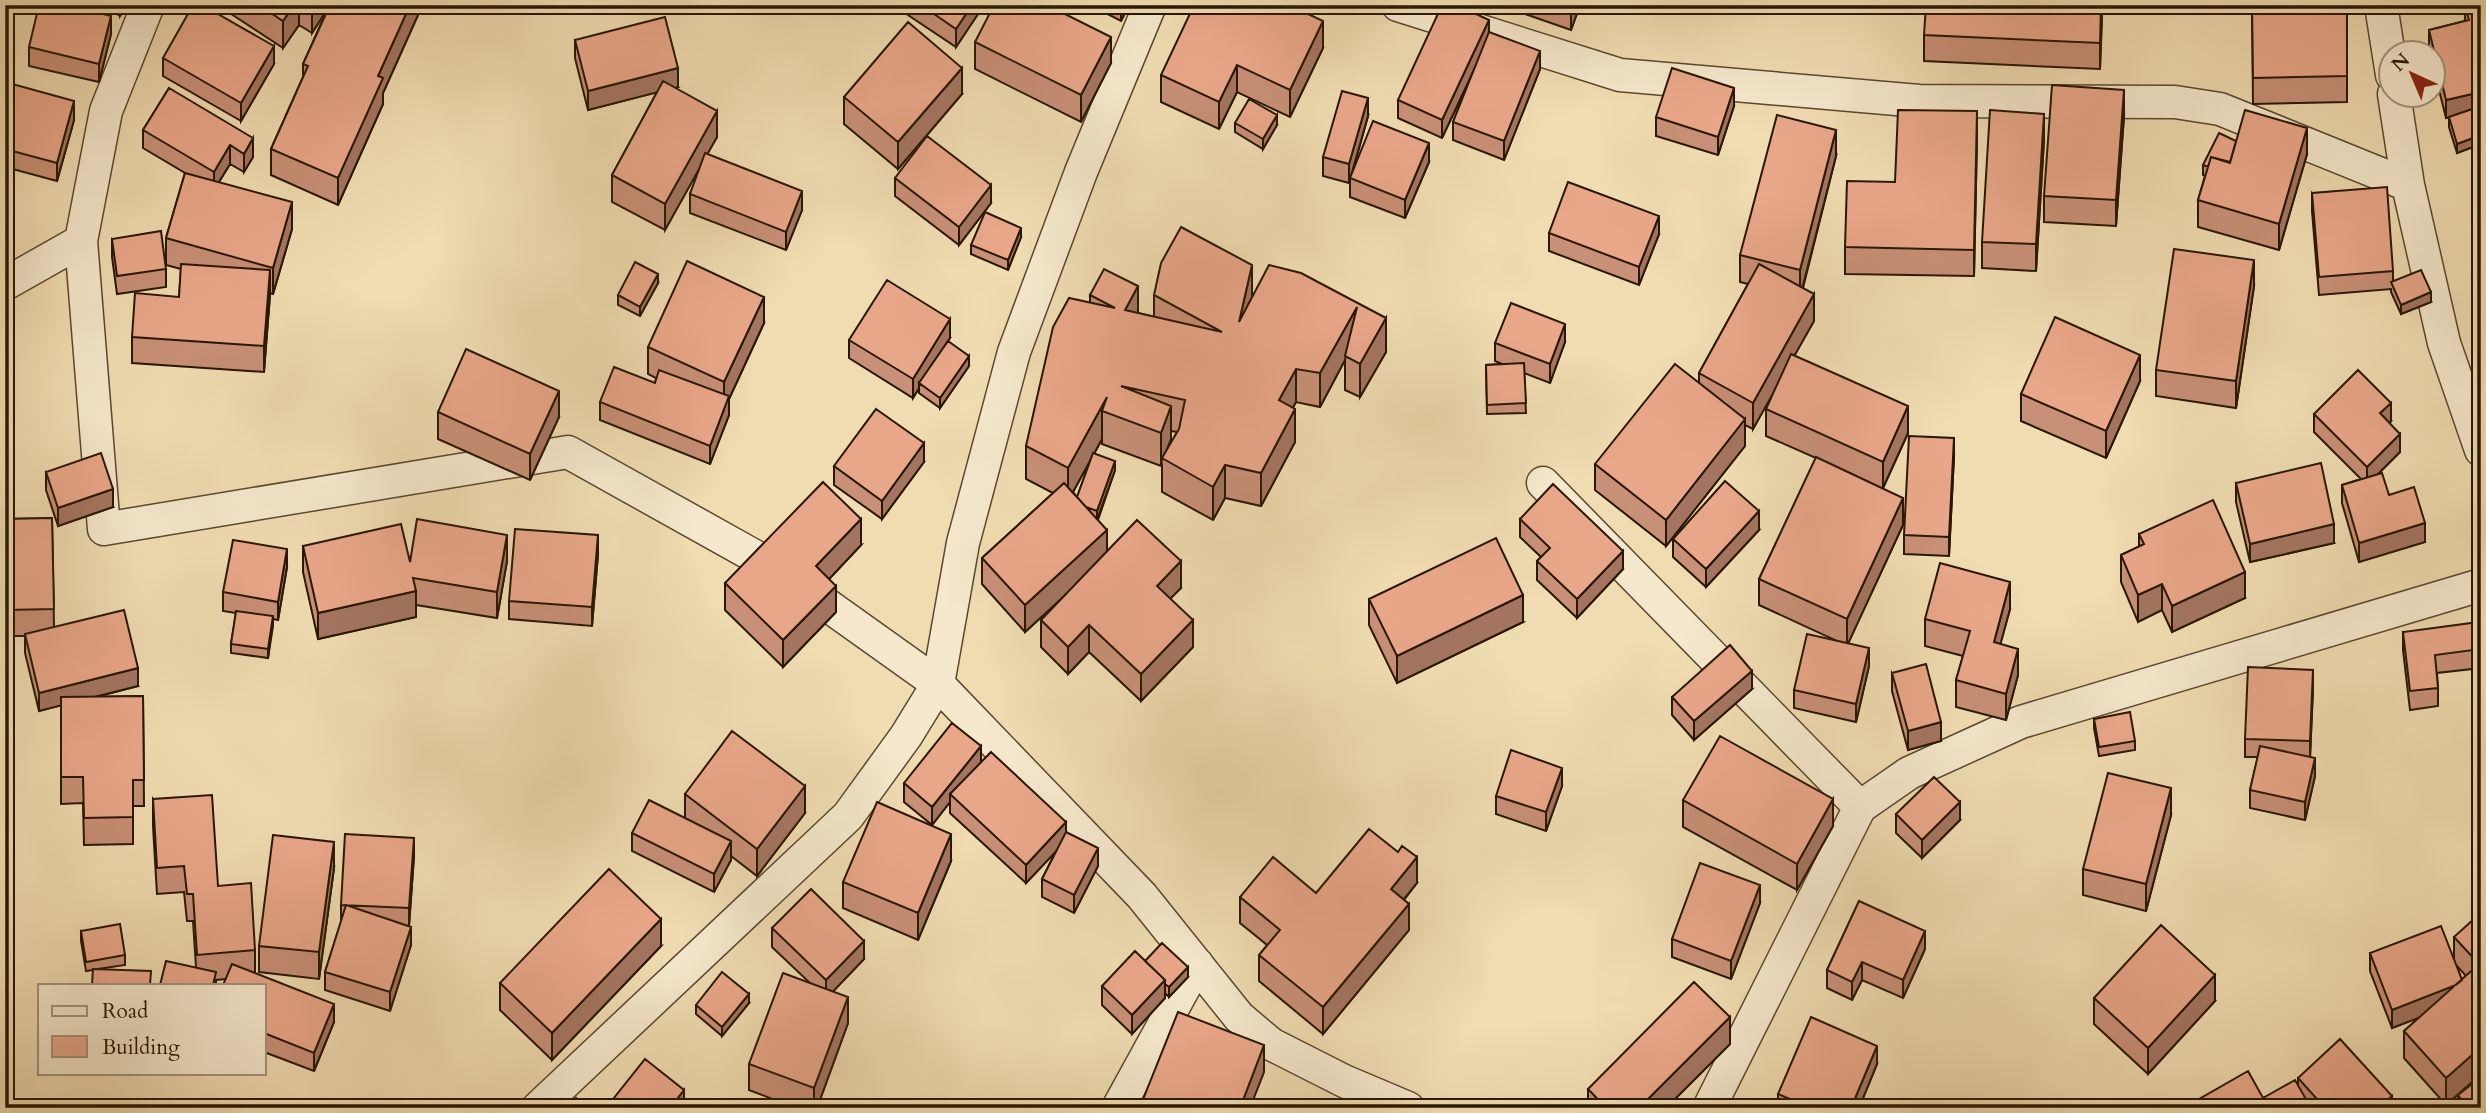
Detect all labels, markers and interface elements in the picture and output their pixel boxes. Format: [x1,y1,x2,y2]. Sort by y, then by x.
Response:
north arrow [2378,38,2448,108]
text: N [2386,47,2416,78]
legend [38,984,266,1074]
text: Road [102,997,148,1026]
text: Building [102,1033,180,1062]

